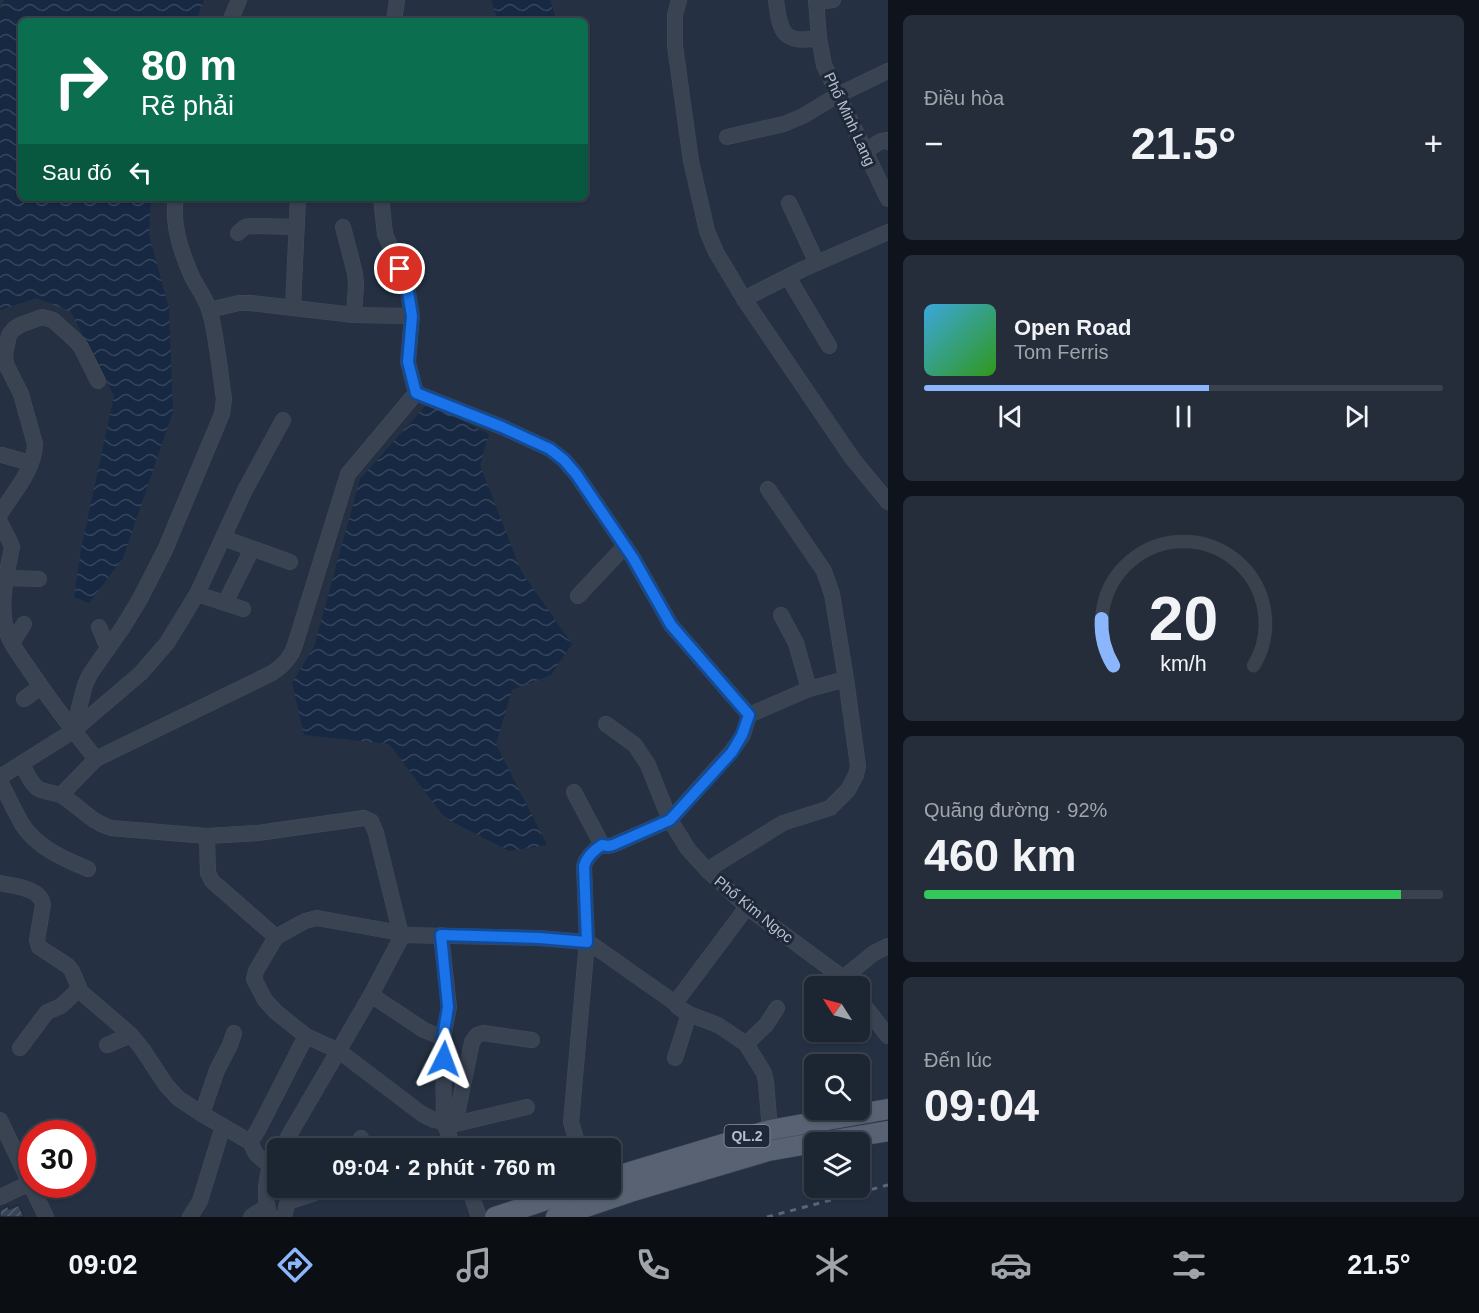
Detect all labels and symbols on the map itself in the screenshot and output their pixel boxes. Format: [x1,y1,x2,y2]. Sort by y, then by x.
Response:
street label: Phố Minh Lang [821,70,879,168]
pin [374,243,425,294]
street label: Phố Kim Ngọc [711,872,797,946]
north arrow [804,976,870,1042]
position arrow [412,1027,476,1091]
speed limit sign: 30 [18,1120,96,1198]
road number: QL.2 [724,1125,770,1147]

